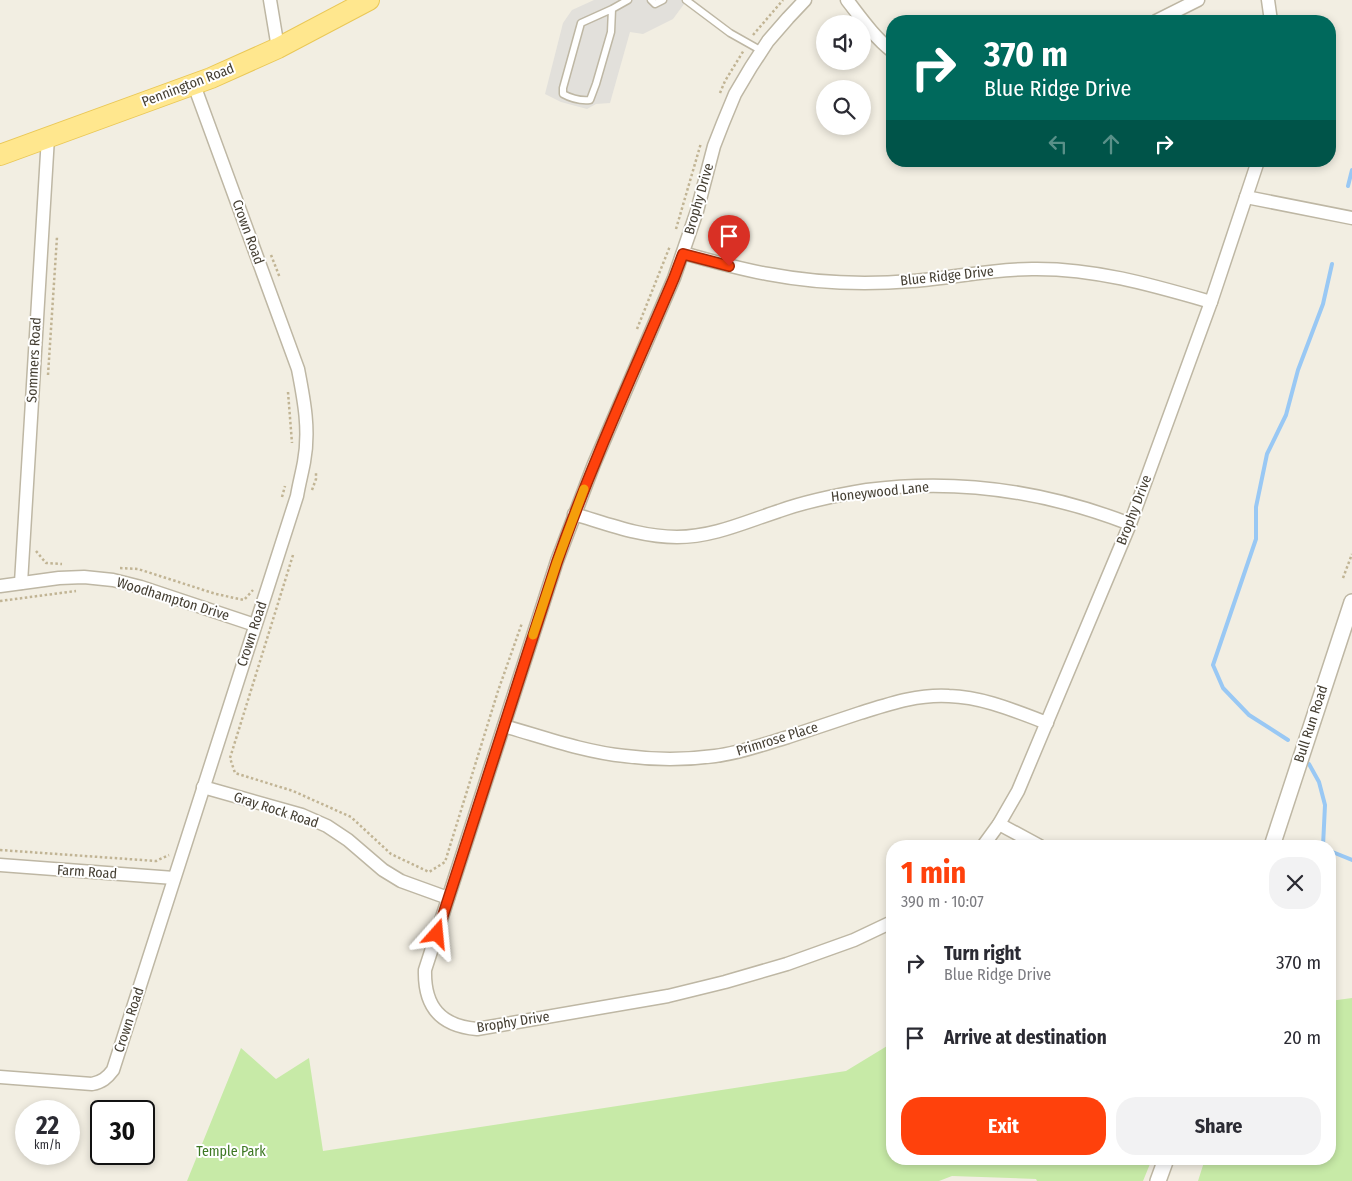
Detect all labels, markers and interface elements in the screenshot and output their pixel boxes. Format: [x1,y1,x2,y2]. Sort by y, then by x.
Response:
map controls [816,15,871,135]
button: sound [816,15,871,70]
text: 370 m [984,33,1068,75]
icon: right [901,35,966,100]
street label: Pennington Road [139,60,237,110]
text: Blue Ridge Drive [984,75,1131,102]
button: search [816,80,871,135]
icon: left [1044,130,1072,158]
icon: ahead [1097,130,1125,158]
icon: right [1150,130,1178,158]
street label: Brophy Drive [681,161,717,237]
street label: Crown Road [228,197,268,267]
pin [708,215,750,266]
icon: arrive [715,222,743,250]
street label: Blue Ridge Drive [899,263,995,289]
street label: Sommers Road [23,317,45,403]
street label: Brophy Drive [1113,473,1155,547]
street label: Honeywood Lane [830,478,930,506]
street label: Woodhampton Drive [115,574,232,624]
street label: Crown Road [233,599,271,669]
street label: Bull Run Road [1291,683,1331,765]
street label: Primrose Place [734,718,820,759]
street label: Gray Rock Road [231,788,321,832]
text: 1 min [901,855,966,891]
button: close [1269,857,1321,909]
street label: Farm Road [56,861,118,883]
text: 390 m · 10:07 [901,892,984,911]
position arrow [410,907,462,959]
text: Turn right [944,942,1021,965]
icon: right [901,949,929,977]
text: 370 m [1276,951,1321,974]
text: Blue Ridge Drive [944,965,1051,984]
street label: Crown Road [110,985,148,1055]
street label: Brophy Drive [475,1008,551,1036]
icon: arrive [901,1024,929,1052]
text: Arrive at destination [944,1026,1107,1049]
text: 20 m [1284,1026,1321,1049]
button: Exit [901,1097,1106,1155]
button: Share [1116,1097,1321,1155]
speed limit sign: 30 [90,1100,155,1165]
text: 22 [36,1111,59,1141]
text: km/h [34,1138,61,1152]
park label: Temple Park [196,1143,266,1160]

